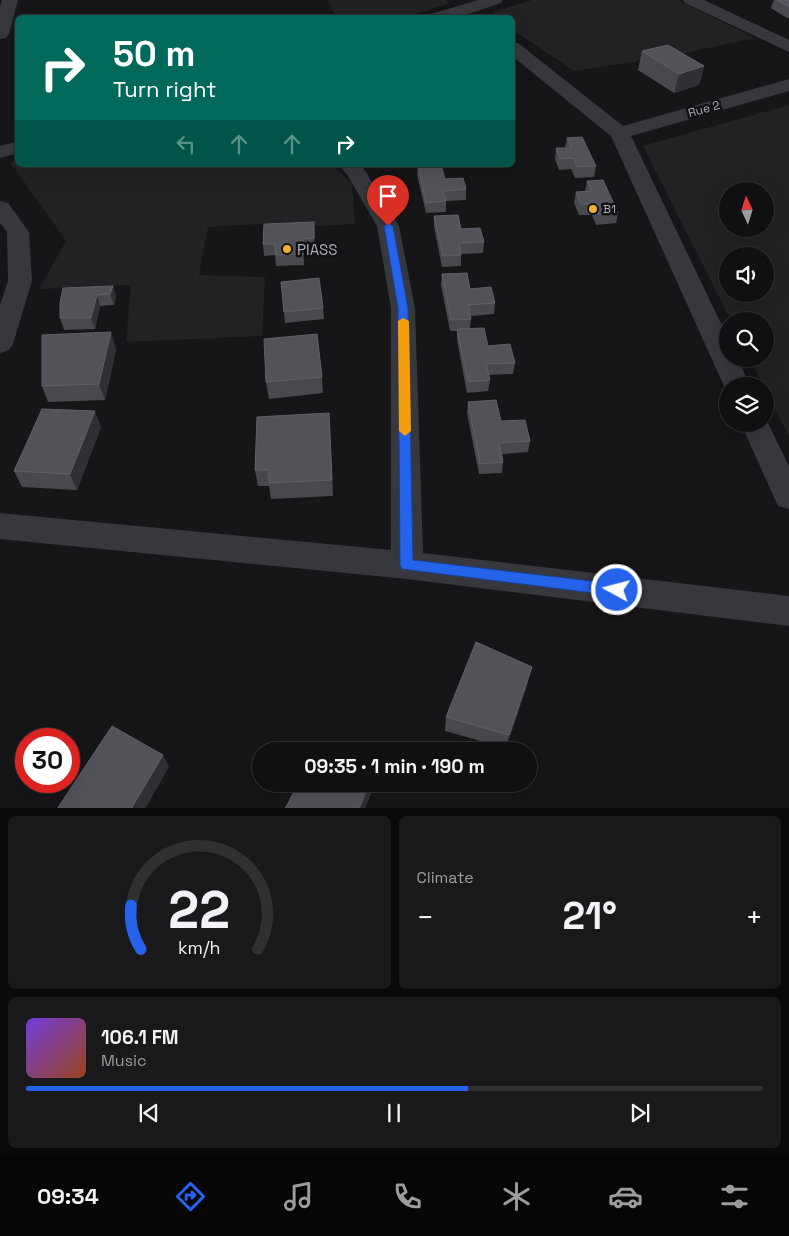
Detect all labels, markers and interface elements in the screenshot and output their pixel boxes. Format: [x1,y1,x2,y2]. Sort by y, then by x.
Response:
text: 50 m [113,32,195,76]
icon: right [30,35,95,100]
text: Turn right [113,75,216,103]
street label: Rue 2 [686,97,722,121]
icon: left [172,130,200,158]
icon: ahead [225,130,253,158]
icon: ahead [278,130,306,158]
icon: right [331,130,359,158]
pin [367,175,409,226]
icon: arrive [374,182,402,210]
north arrow [719,182,774,238]
map controls [719,182,774,432]
place label: B1 [603,201,616,217]
marker: B1 [587,203,599,215]
place label: PIASS [297,240,337,259]
marker: PIASS [281,243,293,255]
button: sound [719,247,774,302]
button: search [719,312,774,367]
button: layers [719,377,774,432]
position arrow [590,563,642,615]
speed limit sign: 30 [15,728,80,793]
text: 09:35 · 1 min · 190 m [304,754,485,779]
text: Climate [417,867,474,888]
text: 22 [168,877,230,943]
text: 21° [562,892,617,940]
text: − [417,899,434,935]
text: + [746,899,763,935]
text: km/h [178,936,221,959]
text: 106.1 FM [101,1025,179,1050]
text: Music [101,1050,147,1071]
icon: previous [135,1099,163,1127]
icon: pause [380,1099,408,1127]
icon: next [626,1099,654,1127]
icon: directions [173,1179,208,1214]
icon: music [281,1179,316,1214]
icon: phone [390,1179,425,1214]
icon: climate [499,1179,534,1214]
icon: car [608,1179,643,1214]
icon: filters [717,1179,752,1214]
text: 09:34 [37,1182,99,1210]

